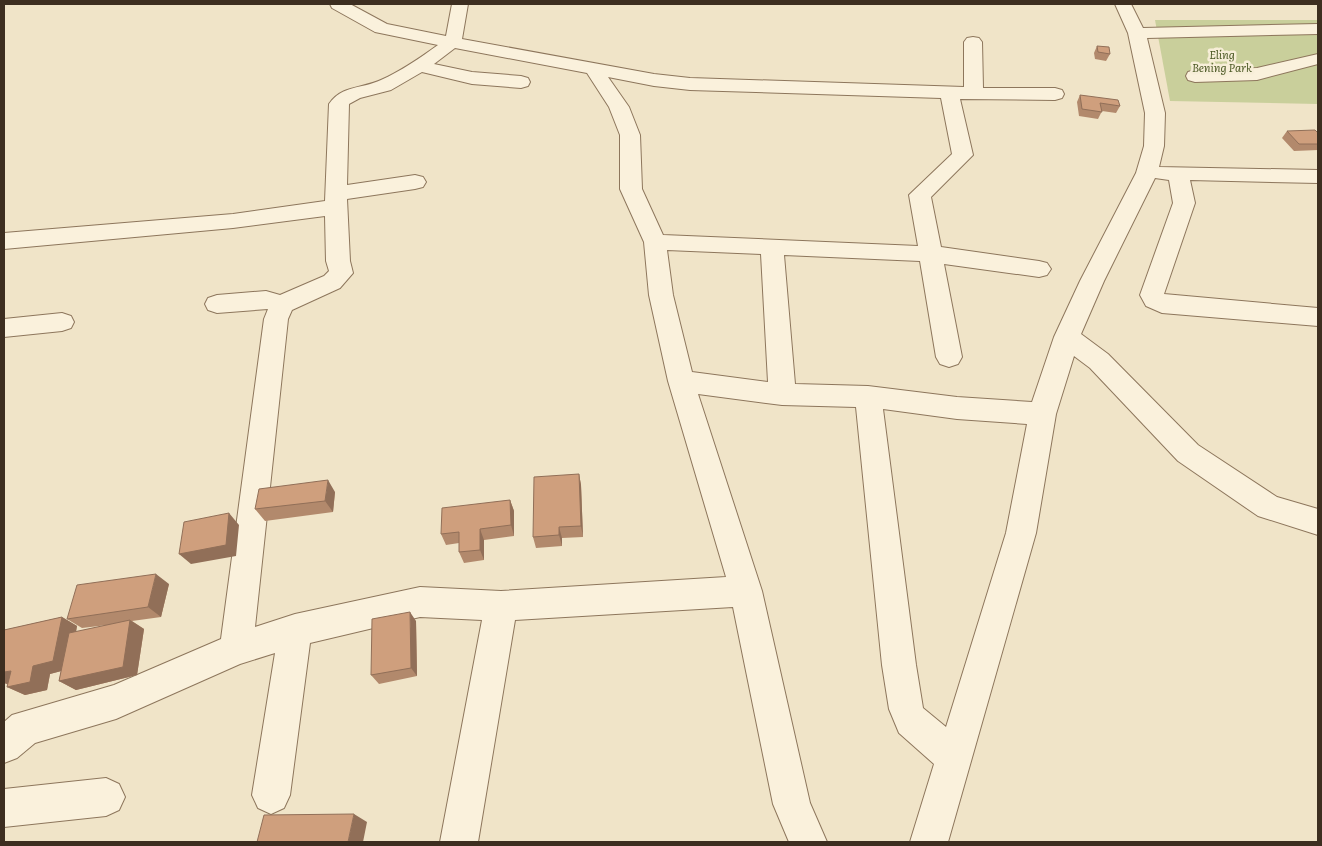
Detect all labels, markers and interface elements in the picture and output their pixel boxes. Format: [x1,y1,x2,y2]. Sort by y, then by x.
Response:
park label: Eling Bening Park [1192,46,1252,75]

